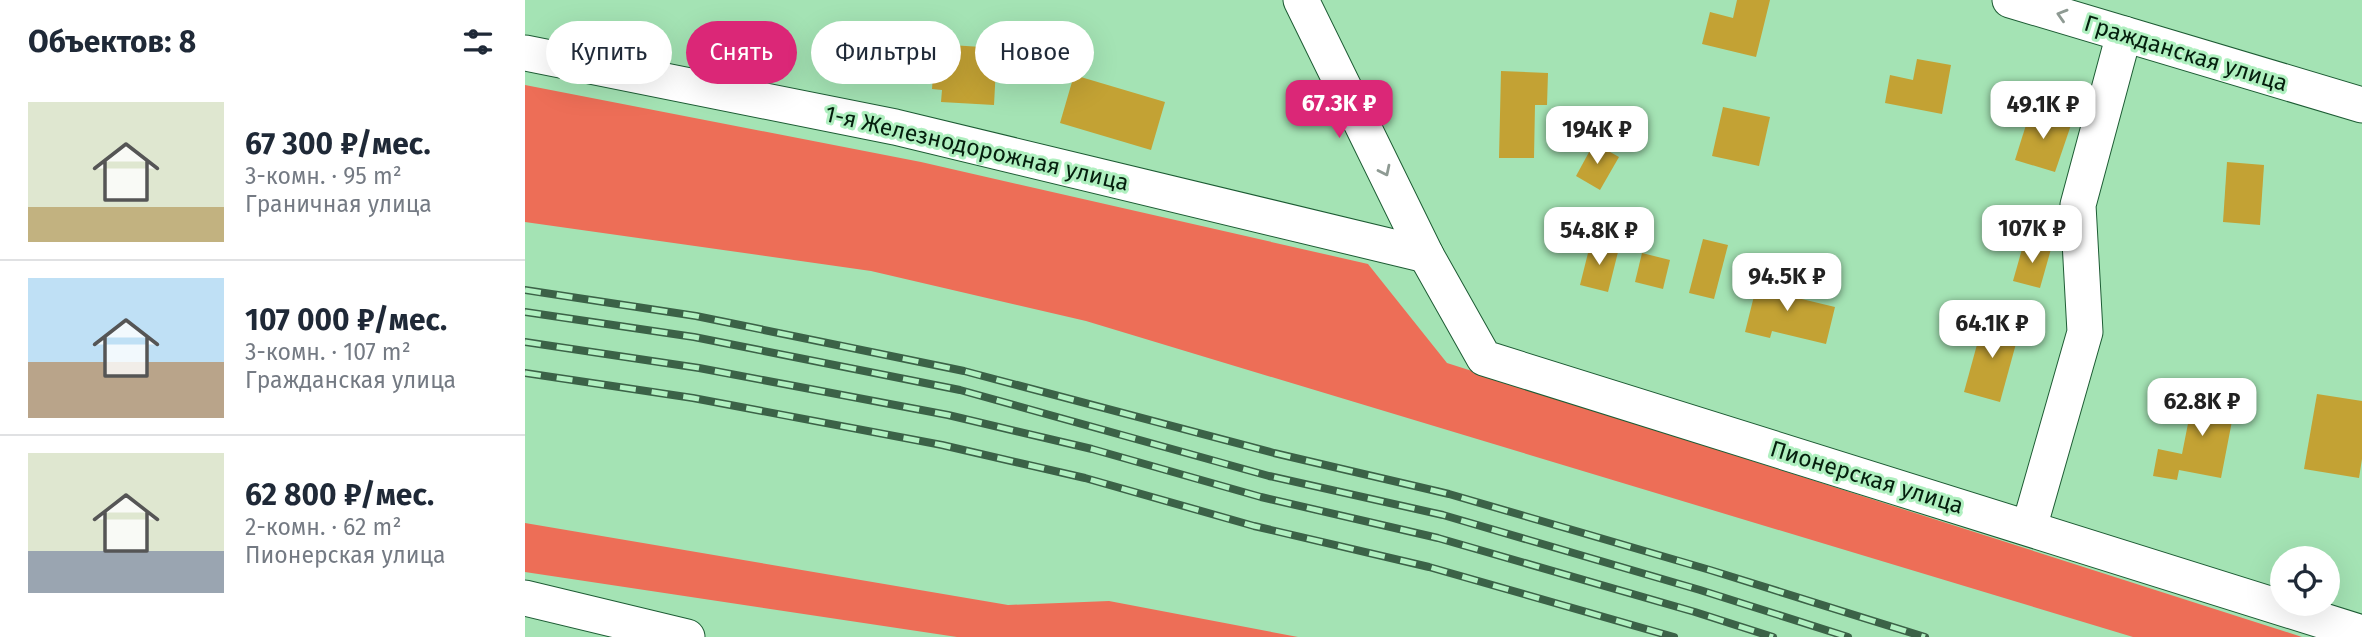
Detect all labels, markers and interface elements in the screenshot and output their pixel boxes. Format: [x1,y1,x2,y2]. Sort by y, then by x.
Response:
one-way arrow [2056,9,2068,24]
street label: Гражданская улица [2081,9,2291,97]
chip: Купить [546,21,672,84]
chip: Снять [686,21,797,84]
chip: Фильтры [811,21,961,84]
chip: Новое [975,21,1094,84]
icon: filters [459,23,497,61]
text: Объектов: 8 [28,24,196,60]
pin: 67.3K ₽ [1274,80,1404,140]
pin: 49.1K ₽ [1978,82,2108,141]
text: 67.3K ₽ [1302,89,1376,117]
text: 49.1K ₽ [2006,90,2080,118]
street label: 1-я Железнодорожная улица [822,99,1132,197]
pin: 194K ₽ [1540,106,1654,166]
text: 194K ₽ [1562,115,1632,143]
text: 67 300 ₽/мес. [245,126,431,162]
icon: home [84,130,168,214]
text: 3-комн. · 95 m² [245,162,402,190]
one-way arrow [1377,164,1391,176]
text: Граничная улица [245,190,432,218]
pin: 107K ₽ [1975,205,2089,265]
pin: 54.8K ₽ [1534,208,1664,267]
text: 107K ₽ [1998,214,2066,242]
text: 54.8K ₽ [1560,216,1638,244]
pin: 94.5K ₽ [1722,254,1852,313]
text: 94.5K ₽ [1748,262,1826,290]
pin: 64.1K ₽ [1927,300,2057,360]
text: 107 000 ₽/мес. [245,302,447,338]
icon: home [84,306,168,390]
text: 64.1K ₽ [1955,309,2029,337]
text: 3-комн. · 107 m² [245,338,411,366]
text: Гражданская улица [245,366,456,394]
pin: 62.8K ₽ [2137,378,2267,438]
text: 62.8K ₽ [2163,387,2241,415]
street label: Пионерская улица [1767,434,1967,520]
text: 62 800 ₽/мес. [245,477,434,513]
icon: home [84,481,168,565]
text: 2-комн. · 62 m² [245,513,401,541]
text: Пионерская улица [245,541,446,569]
map controls [2270,546,2340,616]
button: locate [2270,546,2340,616]

